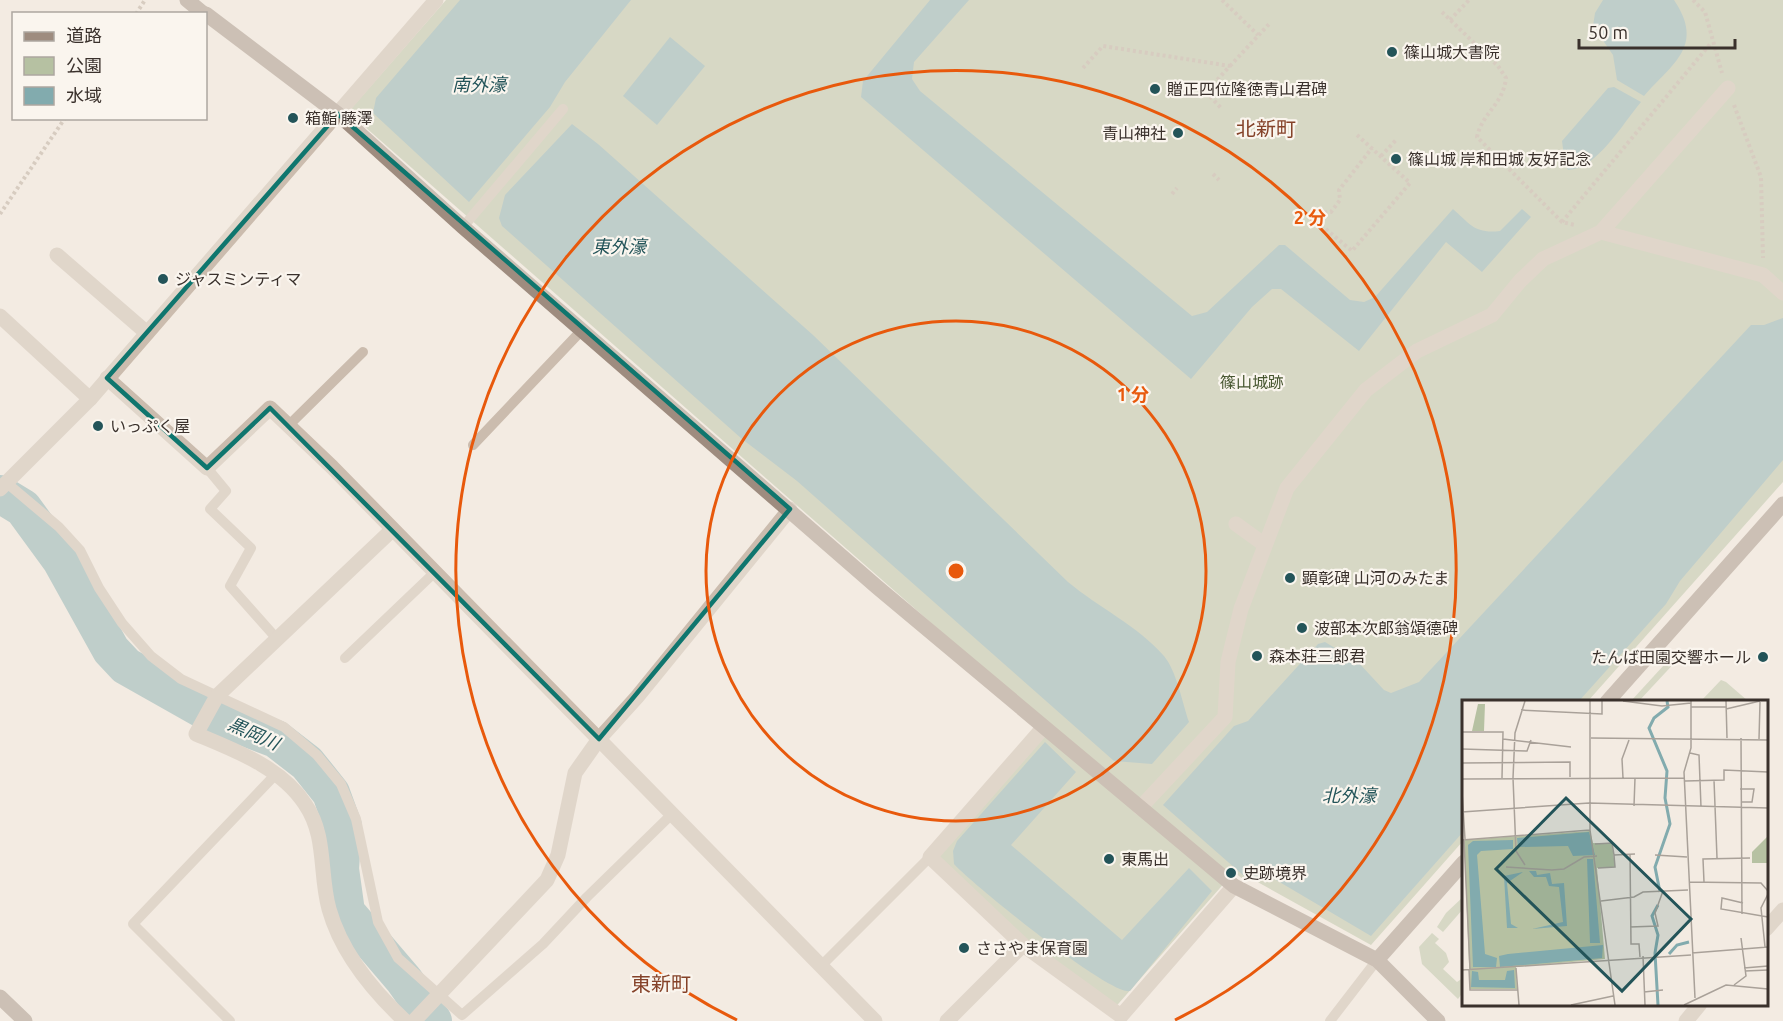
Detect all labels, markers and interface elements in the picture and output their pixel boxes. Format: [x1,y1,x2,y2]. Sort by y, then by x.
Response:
legend [12,12,207,120]
scale bar [1579,12,1735,50]
text: 50 m [1588,22,1628,42]
text: 道路 [66,25,102,45]
place label: 篠山城大書院 [1404,43,1500,61]
marker: 篠山城大書院 [1385,45,1399,59]
text: 公園 [66,55,102,75]
water label: 南外濠 [452,74,509,94]
place label: 贈正四位隆徳青山君碑 [1167,80,1327,98]
marker: 贈正四位隆徳青山君碑 [1148,82,1162,96]
text: 水域 [66,85,102,105]
place label: 箱鮨 藤澤 [305,109,373,127]
marker: 箱鮨 藤澤 [286,111,300,125]
district label: 北新町 [1236,117,1296,140]
place label: 青山神社 [1102,124,1166,142]
marker: 青山神社 [1171,126,1185,140]
place label: 篠山城 岸和田城 友好記念 [1408,150,1591,168]
marker: 篠山城 岸和田城 友好記念 [1389,152,1403,166]
text: 2 分 [1294,207,1326,227]
water label: 東外濠 [592,236,649,256]
place label: ジャスミンティマ [175,270,301,288]
marker: ジャスミンティマ [156,272,170,286]
park label: 篠山城跡 [1220,373,1284,391]
text: 1 分 [1117,384,1149,404]
place label: いっぷく屋 [110,417,190,435]
marker: いっぷく屋 [91,419,105,433]
centre of rings [946,561,966,581]
place label: 顕彰碑 山河のみたま [1302,569,1449,587]
marker: 顕彰碑 山河のみたま [1283,571,1297,585]
place label: 波部本次郎翁頌德碑 [1314,619,1458,637]
marker: 波部本次郎翁頌德碑 [1295,621,1309,635]
place label: 森本荘三郎君 [1269,647,1365,665]
place label: たんば田園交響ホール [1591,648,1751,666]
marker: 森本荘三郎君 [1250,649,1264,663]
marker: たんば田園交響ホール [1756,650,1770,664]
inset map [1462,700,1768,1006]
water label: 黒岡川 [225,713,285,754]
water label: 北外濠 [1322,785,1379,805]
place label: 東馬出 [1121,850,1169,868]
marker: 東馬出 [1102,852,1116,866]
place label: 史跡境界 [1243,864,1307,882]
marker: 史跡境界 [1224,866,1238,880]
place label: ささやま保育園 [976,939,1088,957]
marker: ささやま保育園 [957,941,971,955]
district label: 東新町 [631,972,691,995]

